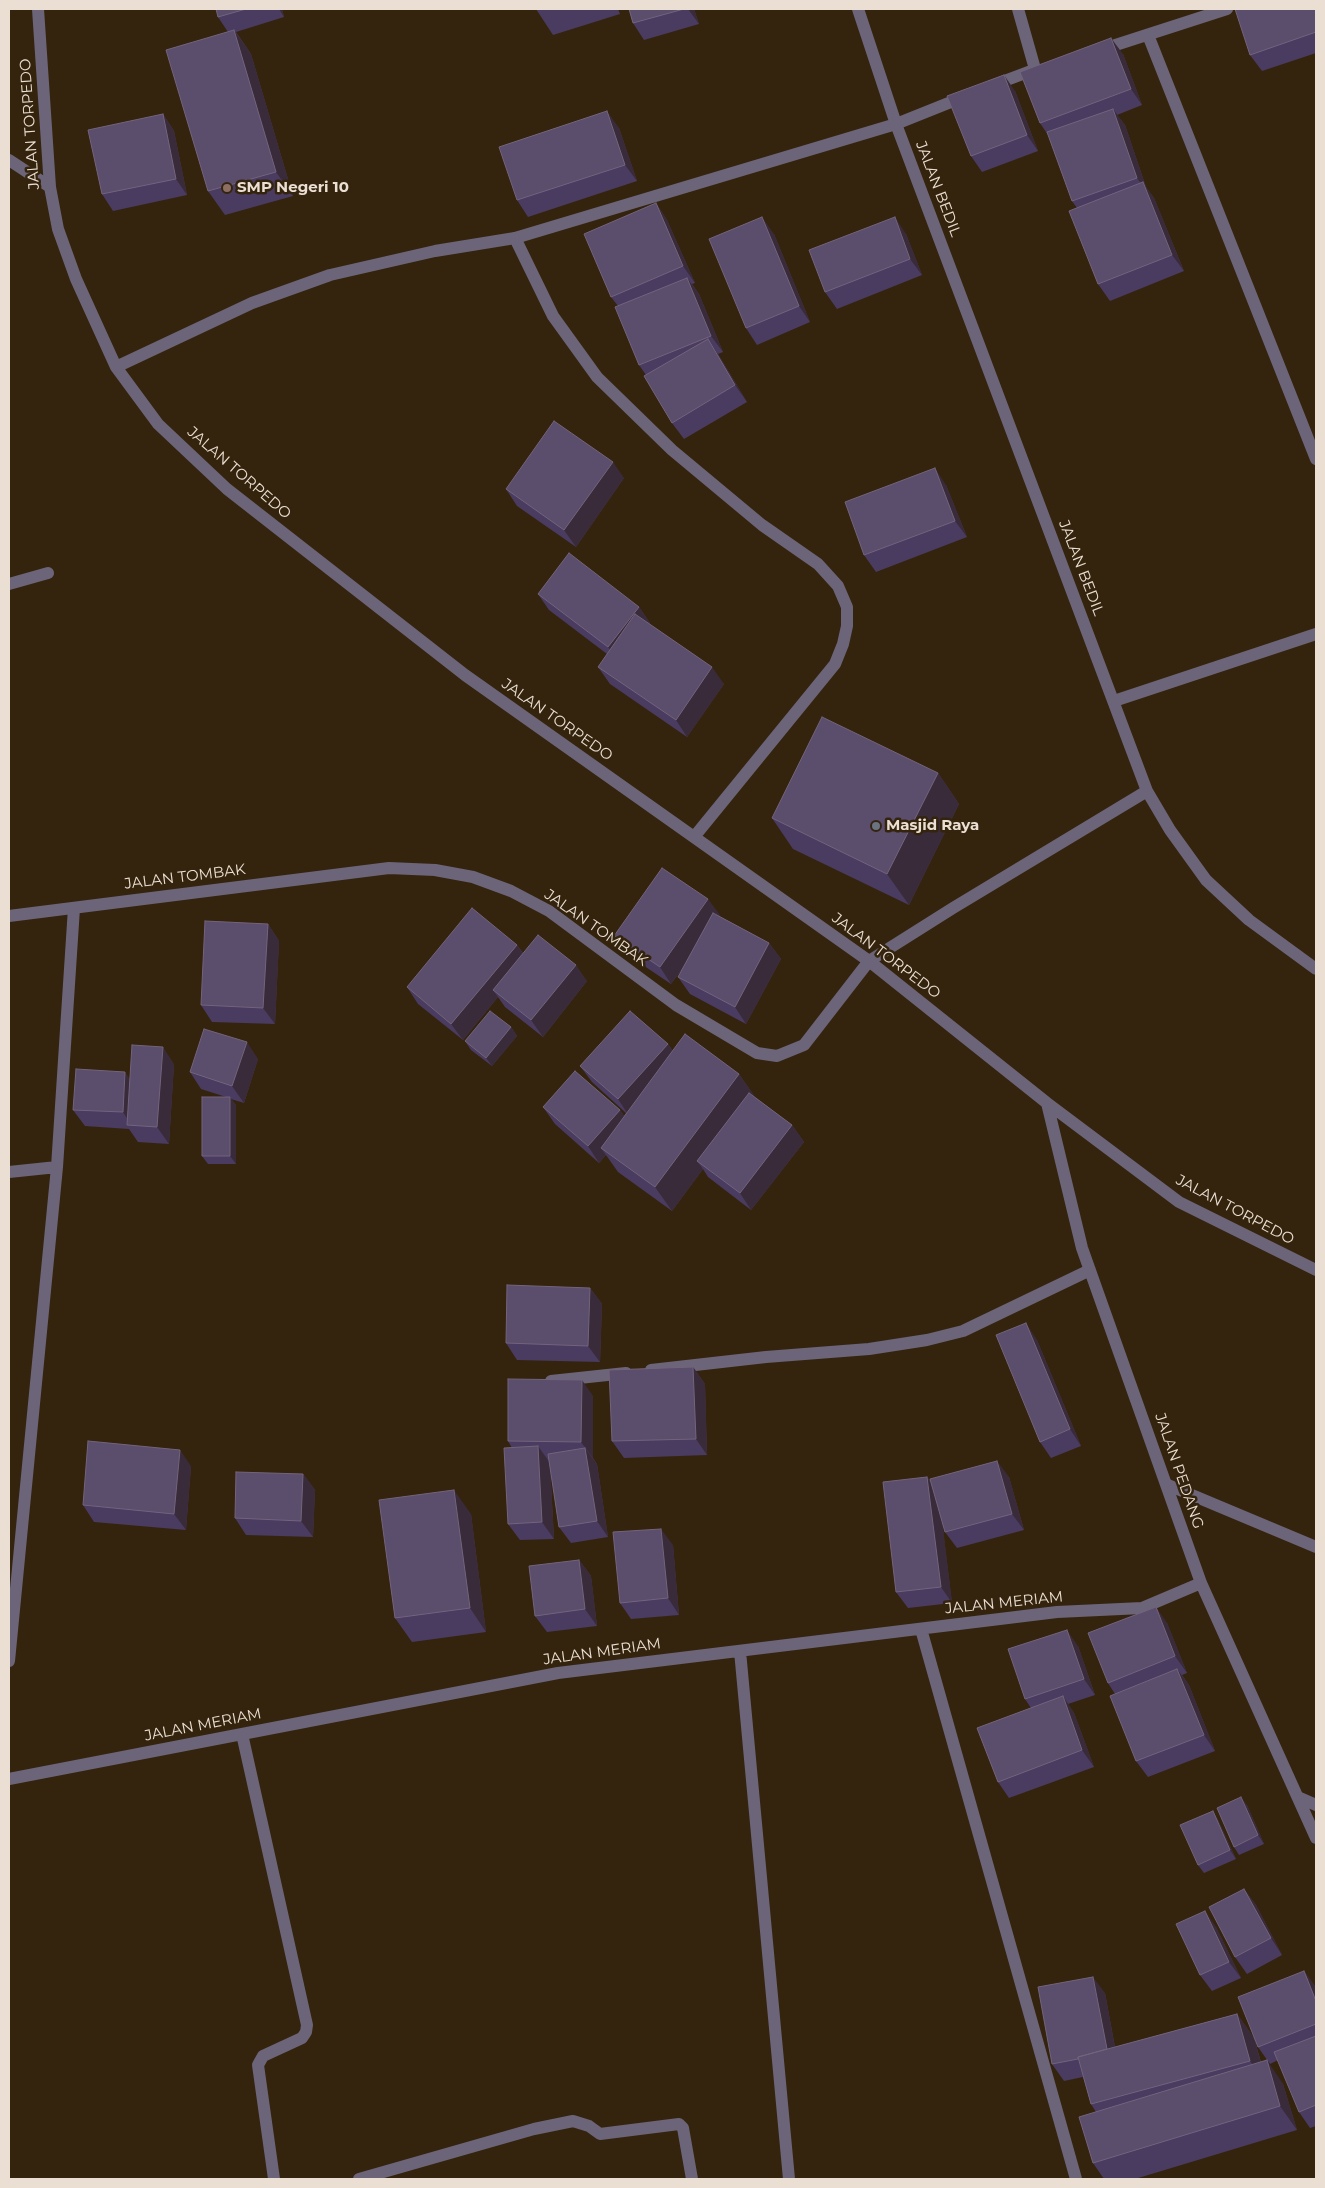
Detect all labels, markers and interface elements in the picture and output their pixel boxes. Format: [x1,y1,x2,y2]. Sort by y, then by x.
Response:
street label: JALAN TORPEDO [16,58,44,190]
street label: JALAN BEDIL [912,139,964,239]
place label: SMP Negeri 10 [237,179,349,197]
marker: SMP Negeri 10 [221,182,233,194]
street label: JALAN TORPEDO [184,423,294,523]
street label: JALAN BEDIL [1055,518,1107,618]
street label: JALAN TORPEDO [498,675,616,765]
place label: Masjid Raya [886,817,979,835]
marker: Masjid Raya [870,820,882,832]
street label: JALAN TOMBAK [123,861,247,893]
street label: JALAN TOMBAK [541,886,651,970]
street label: JALAN TORPEDO [828,909,944,1003]
street label: JALAN TORPEDO [1173,1171,1297,1249]
street label: JALAN PEDANG [1151,1411,1207,1531]
street label: JALAN MERIAM [944,1588,1064,1618]
street label: JALAN MERIAM [542,1635,662,1669]
street label: JALAN MERIAM [143,1705,263,1745]

